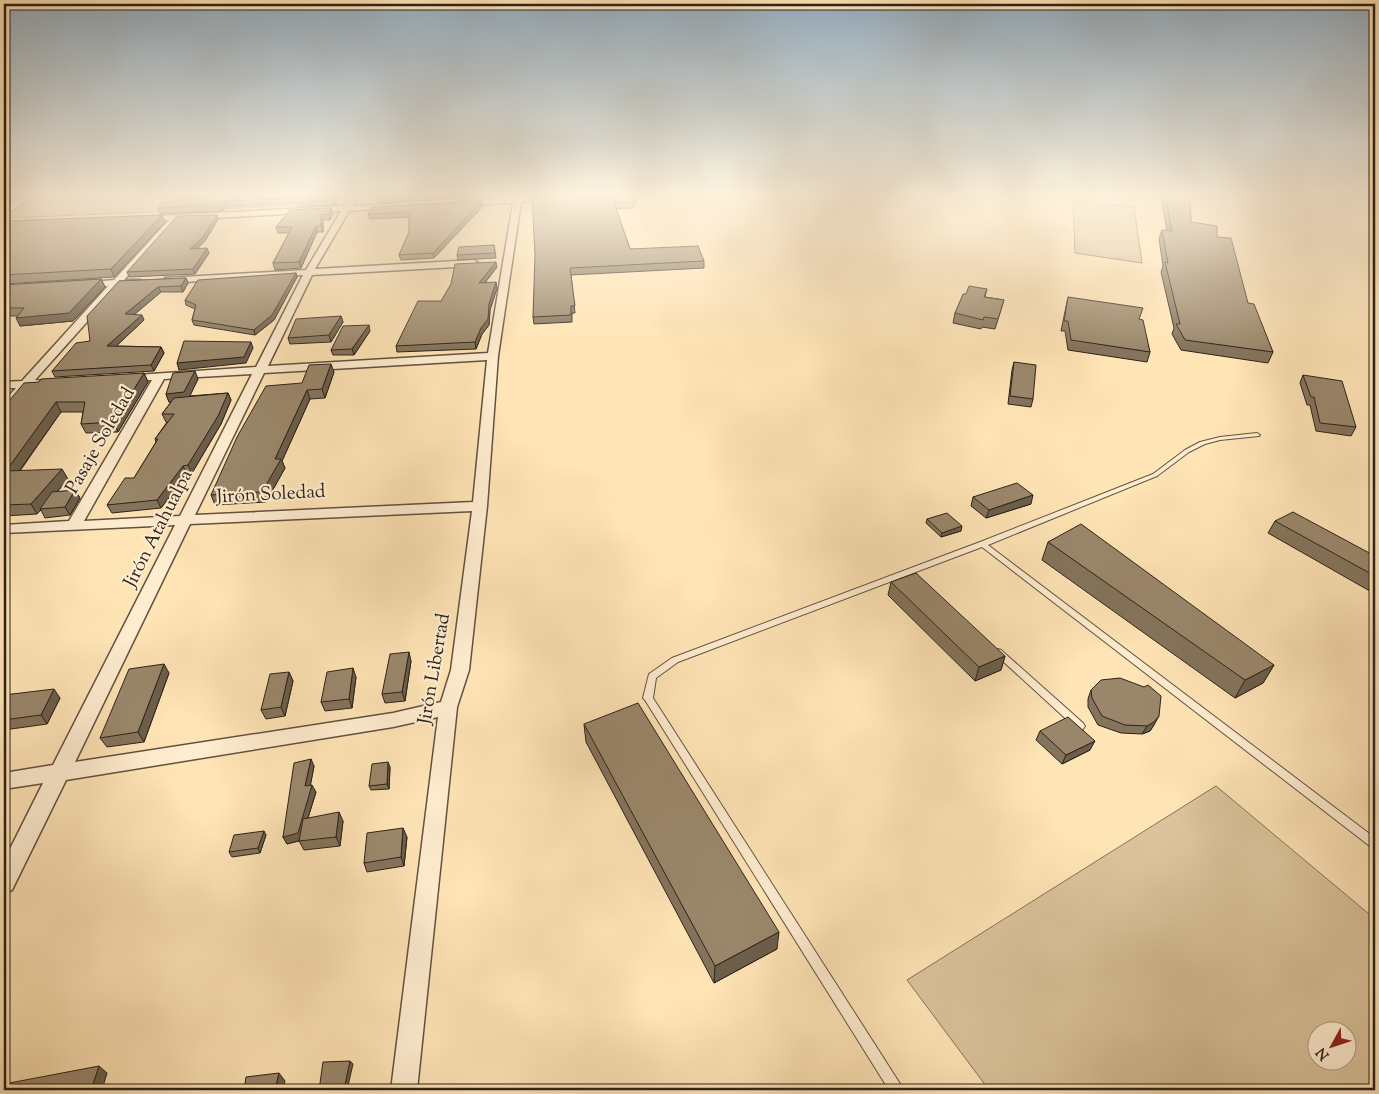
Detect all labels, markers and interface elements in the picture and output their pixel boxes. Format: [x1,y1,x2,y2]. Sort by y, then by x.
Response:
street label: Pasaje Soledad [60,383,143,499]
street label: Jirón Atahualpa [117,465,200,594]
street label: Jirón Soledad [215,479,326,511]
street label: Jirón Libertad [412,611,458,728]
north arrow [1306,1022,1356,1072]
text: N [1312,1042,1335,1064]

